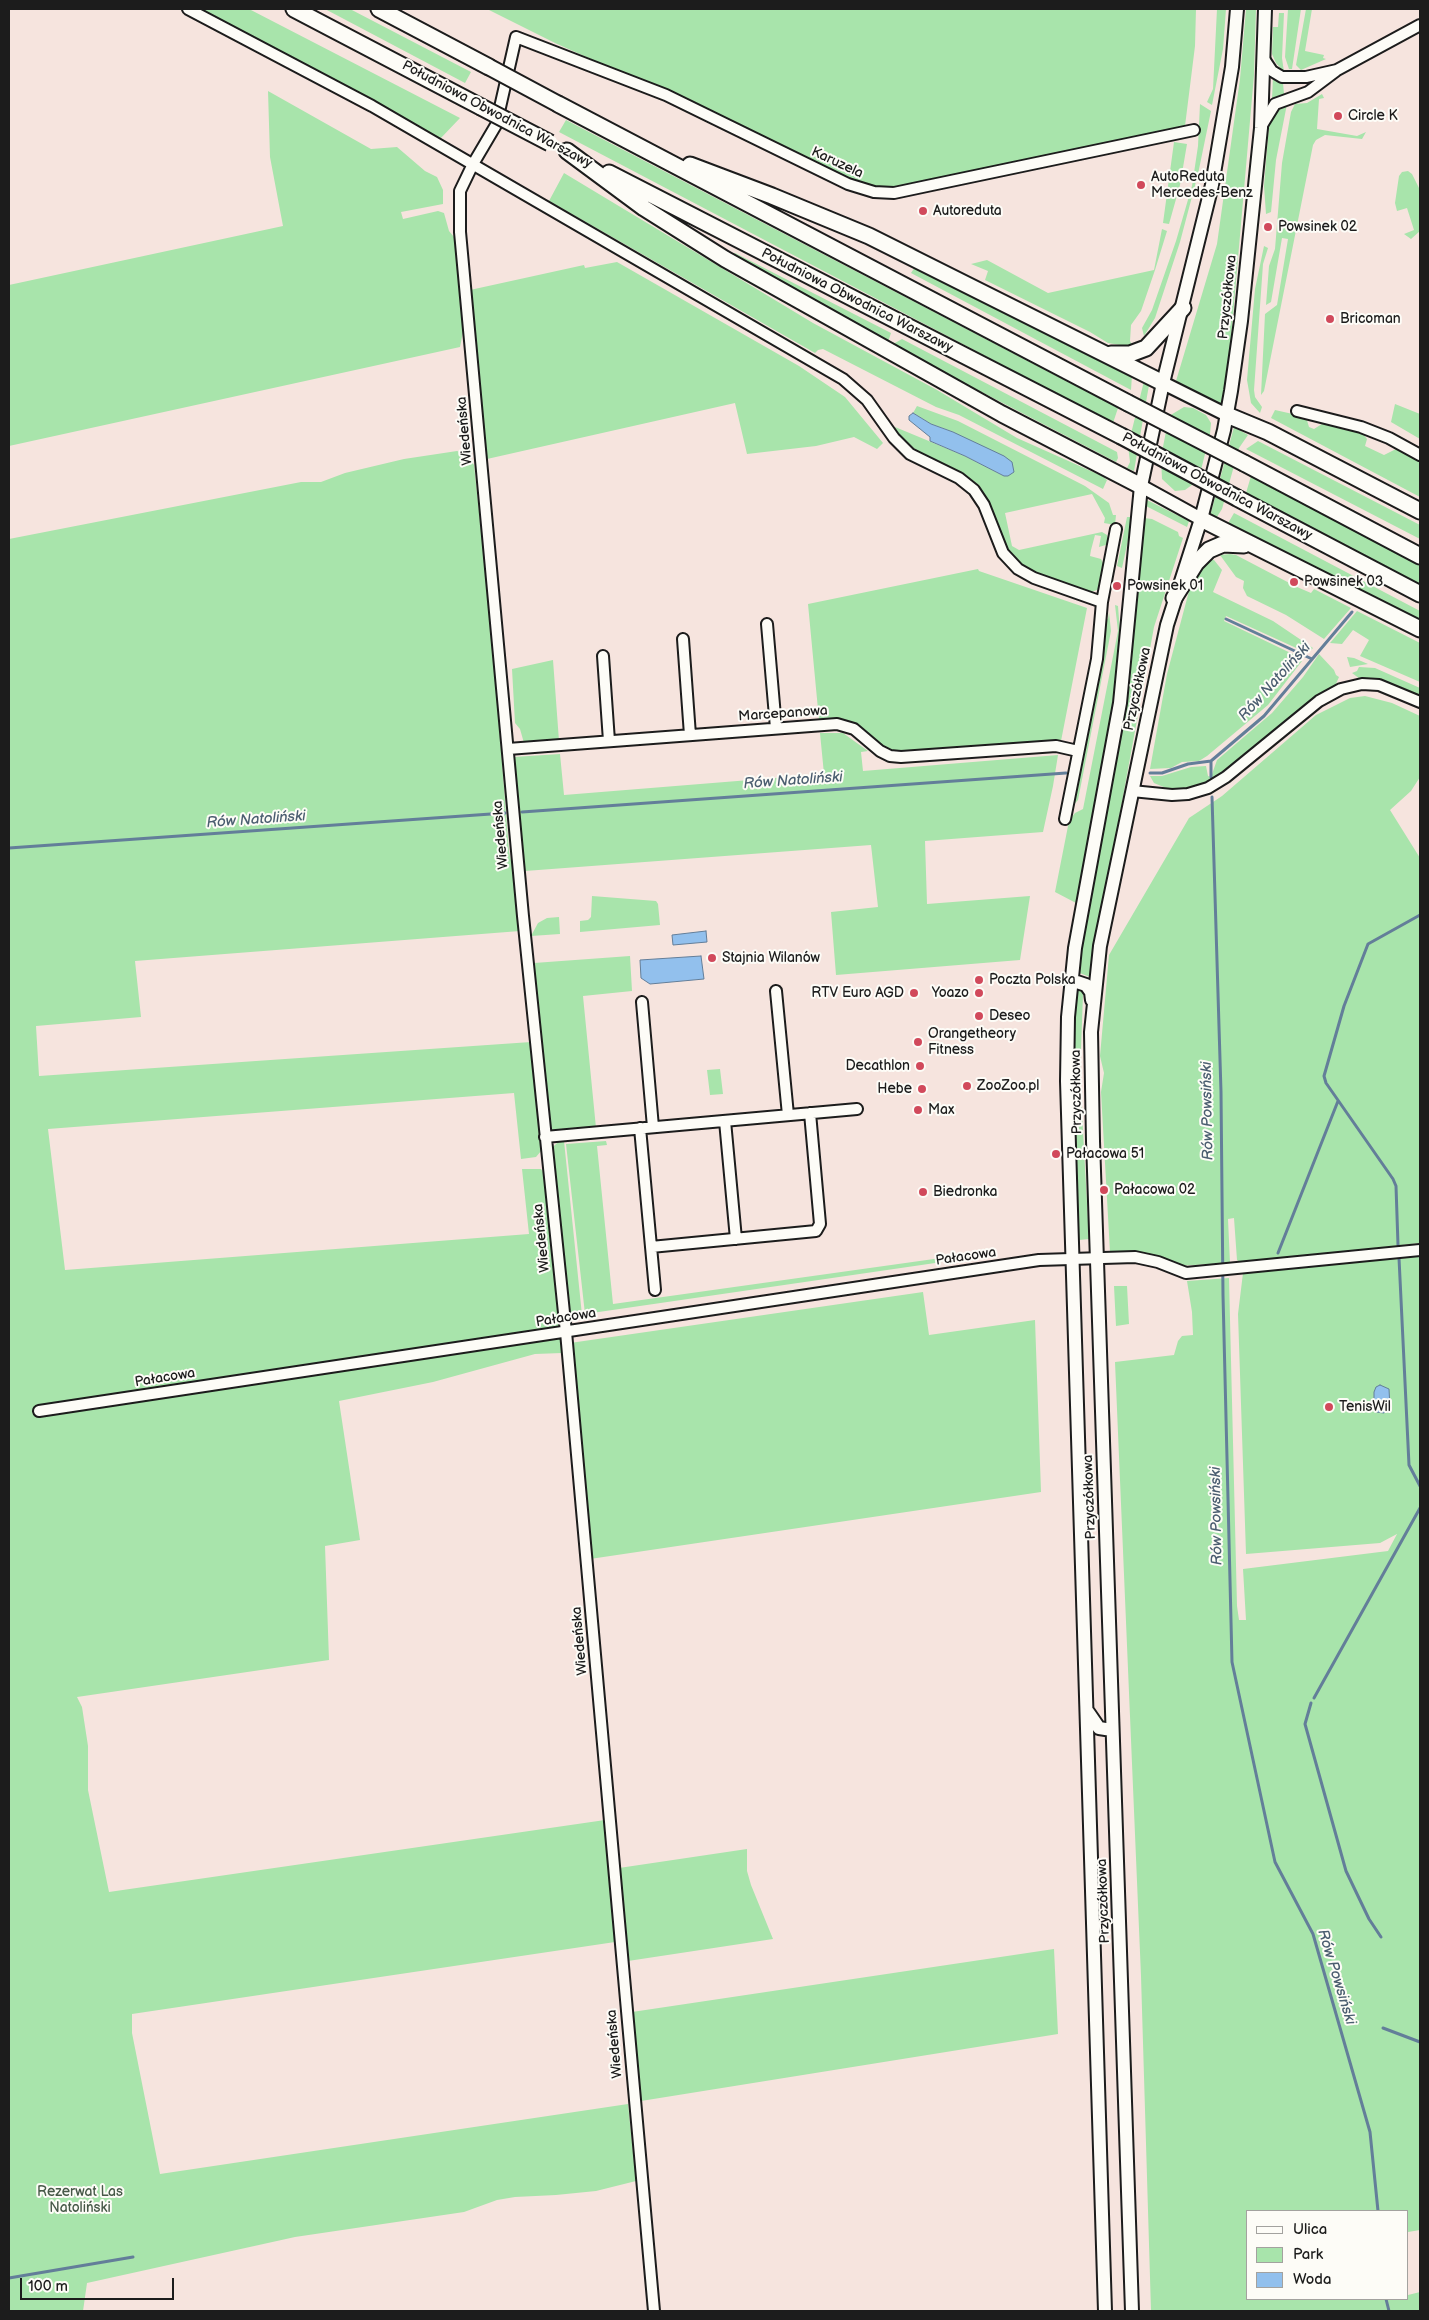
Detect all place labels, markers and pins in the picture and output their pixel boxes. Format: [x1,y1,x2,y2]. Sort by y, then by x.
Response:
place label: Circle K [1348,108,1398,124]
marker: Circle K [1332,110,1344,122]
place label: AutoReduta Mercedes-Benz [1151,169,1253,202]
marker: AutoReduta Mercedes-Benz [1135,179,1147,191]
place label: Autoreduta [933,203,1002,219]
marker: Autoreduta [917,205,929,217]
place label: Powsinek 02 [1278,219,1357,235]
marker: Powsinek 02 [1262,221,1274,233]
place label: Bricoman [1340,311,1401,327]
marker: Bricoman [1324,313,1336,325]
place label: Powsinek 03 [1304,574,1383,590]
marker: Powsinek 03 [1288,576,1300,588]
place label: Powsinek 01 [1127,578,1203,594]
marker: Powsinek 01 [1111,580,1123,592]
place label: Stajnia Wilanów [722,950,820,966]
marker: Stajnia Wilanów [706,952,718,964]
place label: Poczta Polska [989,972,1076,988]
marker: Poczta Polska [973,974,985,986]
place label: RTV Euro AGD [811,985,904,1001]
place label: Yoazo [932,985,969,1001]
marker: RTV Euro AGD [908,987,920,999]
marker: Yoazo [973,987,985,999]
place label: Deseo [989,1008,1030,1024]
marker: Deseo [973,1010,985,1022]
place label: Orangetheory Fitness [928,1026,1016,1058]
marker: Orangetheory Fitness [912,1036,924,1048]
place label: Decathlon [845,1058,910,1074]
marker: Decathlon [914,1060,926,1072]
place label: ZooZoo.pl [977,1078,1039,1094]
marker: ZooZoo.pl [961,1080,973,1092]
place label: Hebe [877,1081,912,1097]
marker: Hebe [916,1083,928,1095]
place label: Max [928,1102,955,1118]
marker: Max [912,1104,924,1116]
place label: Pałacowa 51 [1066,1146,1144,1162]
marker: Pałacowa 51 [1050,1148,1062,1160]
place label: Pałacowa 02 [1114,1182,1195,1198]
place label: Biedronka [933,1184,997,1200]
marker: Pałacowa 02 [1098,1184,1110,1196]
marker: Biedronka [917,1186,929,1198]
place label: TenisWil [1339,1399,1391,1415]
marker: TenisWil [1323,1401,1335,1413]

